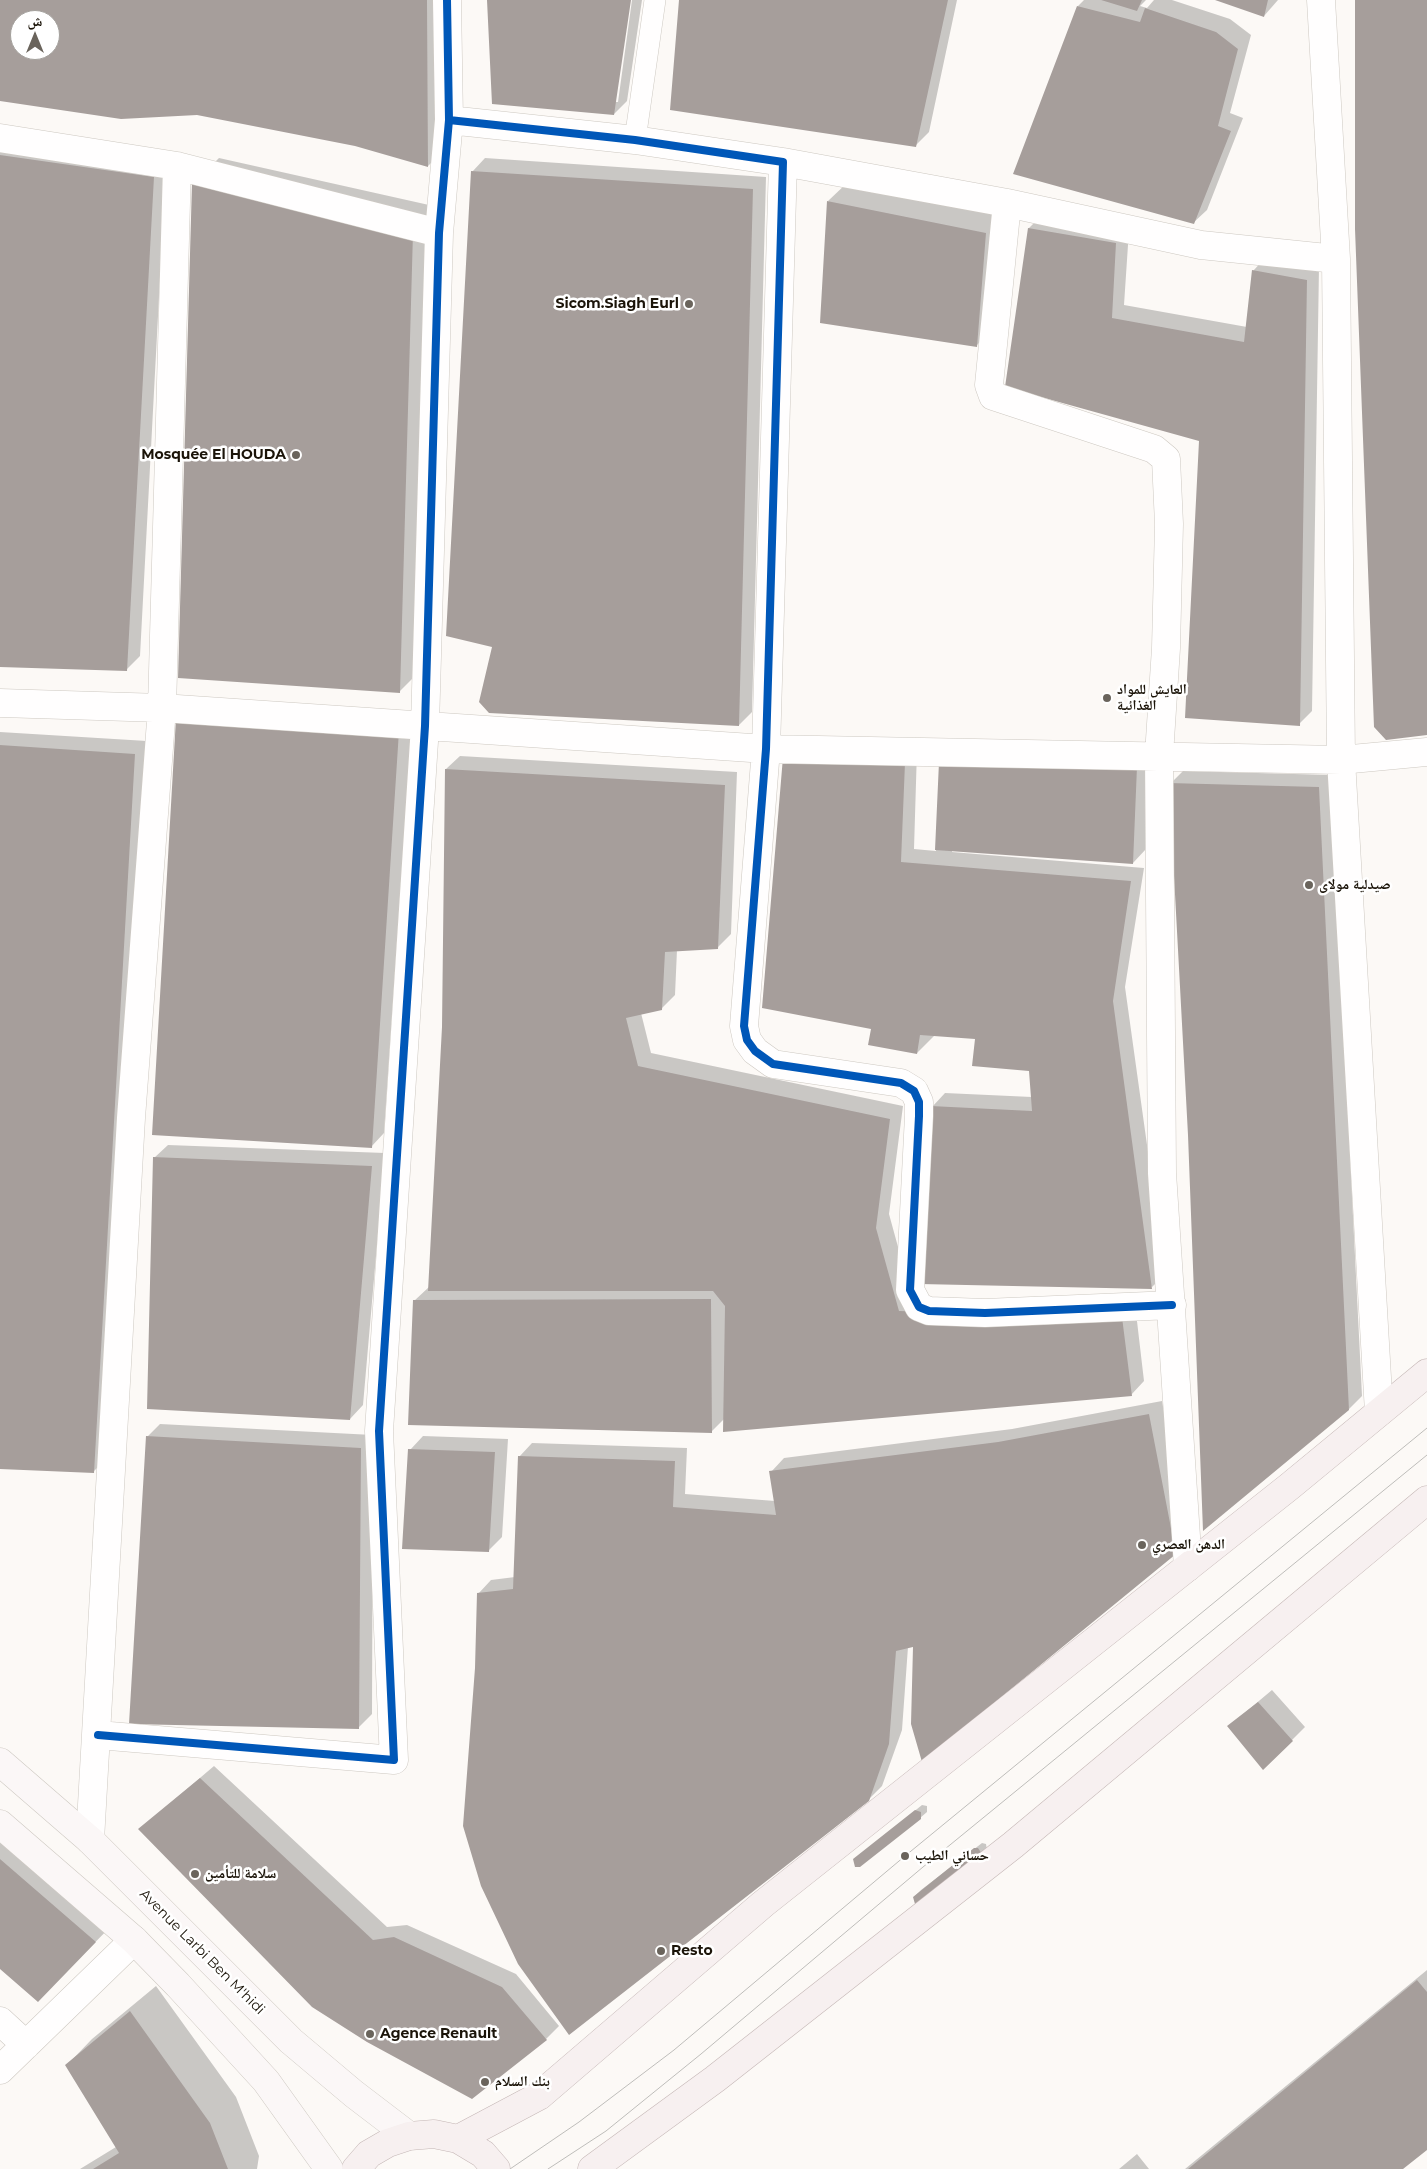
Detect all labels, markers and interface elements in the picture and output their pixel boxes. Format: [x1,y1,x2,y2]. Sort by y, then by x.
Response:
north arrow [10,10,60,60]
text: ش [28,12,42,30]
place label: Sicom.Siagh Eurl [556,296,679,312]
marker: Sicom.Siagh Eurl [683,298,695,310]
place label: Mosquée El HOUDA [141,447,286,463]
marker: Mosquée El HOUDA [290,449,302,461]
place label: العايش للمواد الغذائية [1117,682,1187,714]
marker: العايش للمواد الغذائية [1101,692,1113,704]
place label: صيدلية مولاى [1319,877,1391,893]
marker: صيدلية مولاى [1303,879,1315,891]
place label: الدهن العصري [1152,1537,1225,1553]
marker: الدهن العصري [1136,1539,1148,1551]
place label: حساني الطيب [915,1848,989,1864]
marker: حساني الطيب [899,1850,911,1862]
place label: سلامة للتأمين [205,1866,276,1882]
marker: سلامة للتأمين [189,1868,201,1880]
street label: Avenue Larbi Ben M'hidi [136,1886,268,2018]
place label: Resto [671,1943,713,1959]
marker: Resto [655,1945,667,1957]
place label: Agence Renault [380,2026,497,2042]
marker: Agence Renault [364,2028,376,2040]
place label: بنك السلام [495,2074,550,2090]
marker: بنك السلام [479,2076,491,2088]

